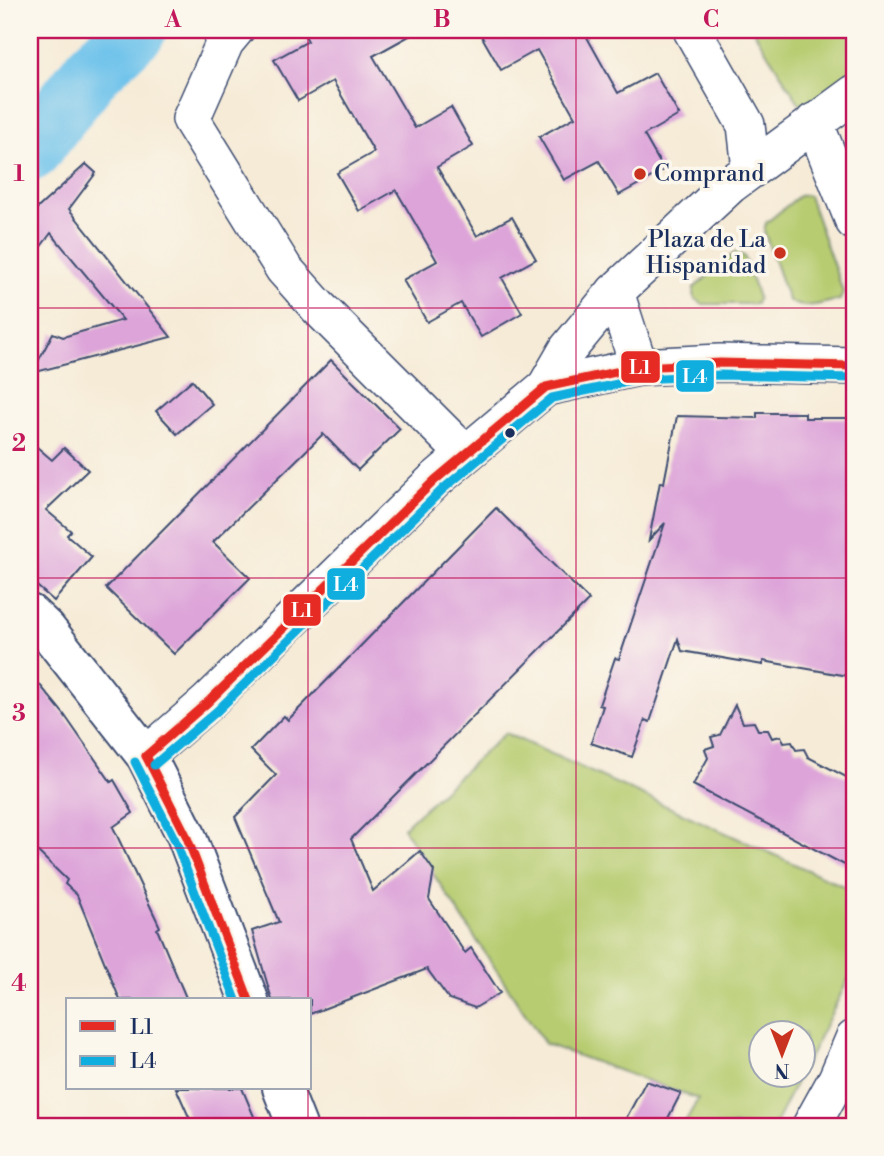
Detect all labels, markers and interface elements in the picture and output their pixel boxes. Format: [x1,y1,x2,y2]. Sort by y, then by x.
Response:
text: A [164,6,182,34]
text: B [433,6,451,34]
text: C [703,6,719,34]
text: 1 [13,160,25,188]
place label: Comprand [654,160,764,188]
marker: Comprand [632,166,648,182]
place label: Plaza de La Hispanidad [646,226,766,280]
marker: Plaza de La Hispanidad [772,245,788,261]
line badge: L1 [620,350,661,384]
text: L1 [629,356,651,380]
line badge: L4 [675,359,715,393]
text: L4 [682,365,708,389]
unlabelled marker [503,426,517,440]
text: 2 [12,430,26,458]
line badge: L4 [326,567,366,601]
text: L4 [333,573,359,597]
line badge: L1 [282,593,322,627]
text: L1 [291,599,313,623]
text: 3 [12,700,26,728]
text: 4 [11,970,27,998]
legend [66,998,312,1090]
text: L1 [130,1015,153,1041]
north arrow [748,1020,818,1090]
text: L4 [130,1049,156,1075]
text: N [774,1058,790,1082]

